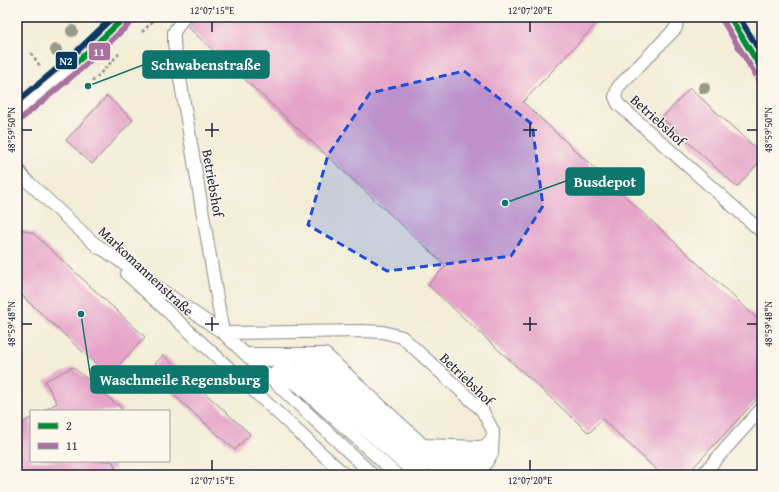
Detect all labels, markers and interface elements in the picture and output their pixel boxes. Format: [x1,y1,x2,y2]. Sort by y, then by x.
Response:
text: 12°07'15"E [190,3,234,18]
text: 12°07'20"E [508,3,552,18]
line badge: 11 [88,42,111,61]
text: 11 [93,44,105,60]
line badge: N2 [55,51,78,70]
callout: Schwabenstraße [143,51,269,78]
text: N2 [59,53,73,69]
text: Schwabenstraße [151,54,261,75]
street label: Betriebshof [626,90,691,151]
text: 48°59'50"N [4,107,19,153]
text: 48°59'50"N [761,107,776,153]
street label: Betriebshof [197,148,229,220]
callout: Busdepot [566,168,644,195]
text: Busdepot [574,171,637,192]
street label: Markomannenstraße [94,222,198,321]
text: 48°59'48"N [4,301,19,347]
text: 48°59'48"N [761,301,776,347]
street label: Betriebshof [436,348,499,411]
callout: Waschmeile Regensburg [91,366,268,393]
text: Waschmeile Regensburg [100,369,261,390]
legend [30,410,170,462]
text: 2 [66,417,72,434]
text: 11 [66,437,78,454]
text: 12°07'15"E [190,473,234,488]
text: 12°07'20"E [508,473,552,488]

